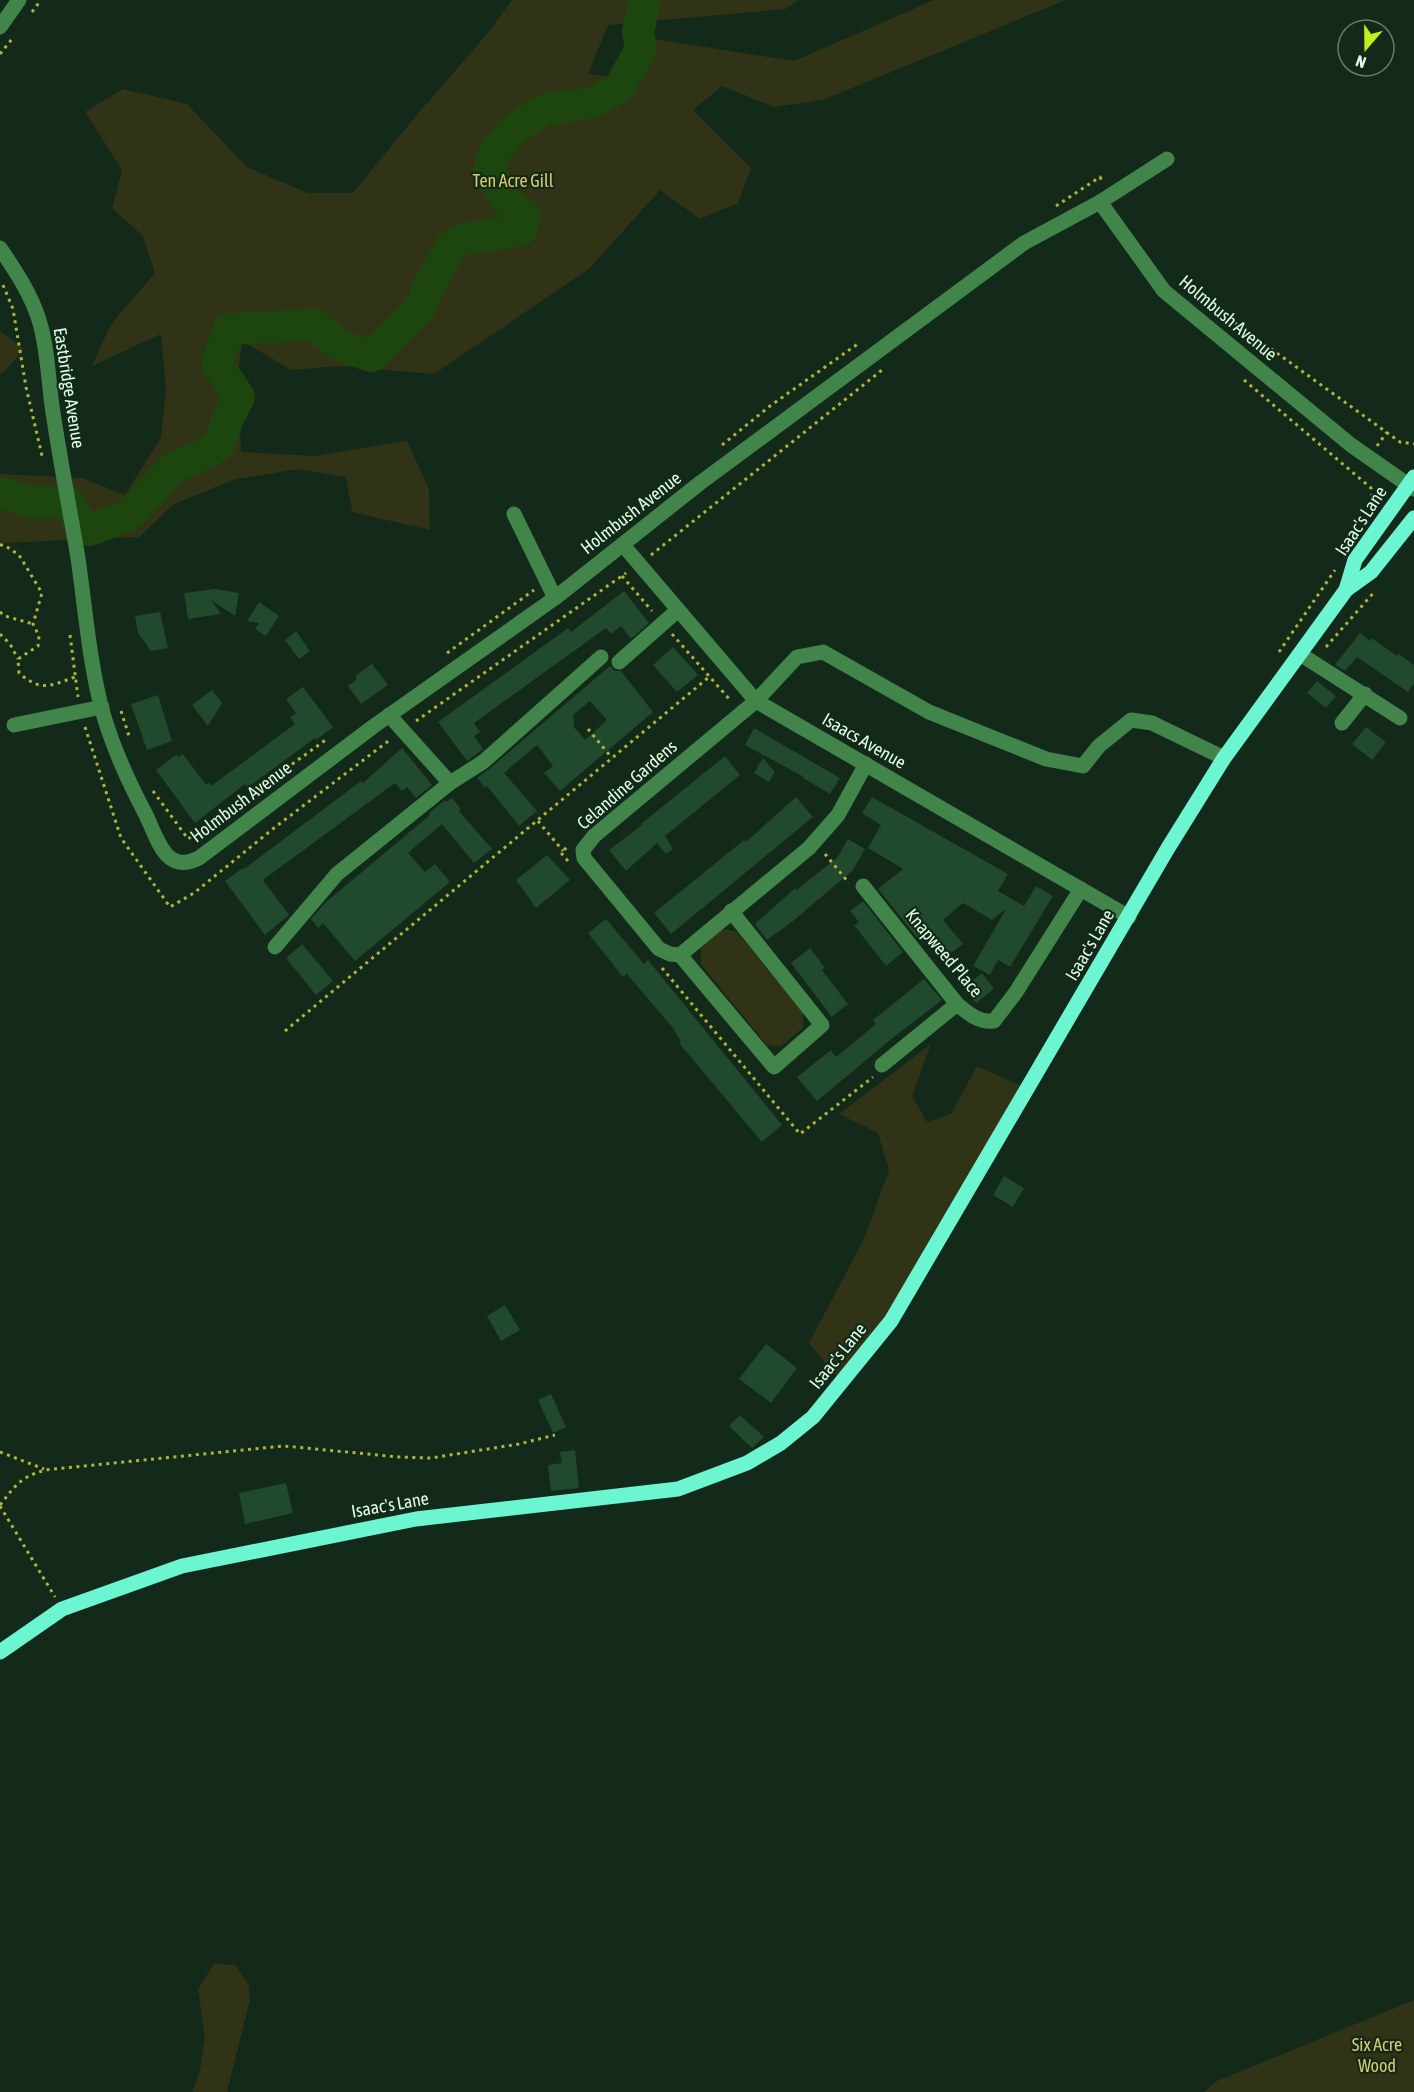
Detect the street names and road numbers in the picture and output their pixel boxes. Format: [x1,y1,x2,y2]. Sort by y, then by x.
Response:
street label: Holmbush Avenue [1175,271,1282,365]
street label: Eastbridge Avenue [50,326,89,450]
street label: Holmbush Avenue [576,467,685,558]
street label: Isaac's Lane [1330,482,1391,559]
street label: Isaacs Avenue [819,708,910,773]
street label: Celandine Gardens [573,736,681,834]
street label: Holmbush Avenue [186,757,295,846]
street label: Knapweed Place [901,904,987,1001]
street label: Isaac's Lane [1061,906,1118,984]
street label: Isaac's Lane [805,1319,870,1393]
street label: Isaac's Lane [350,1487,430,1522]

